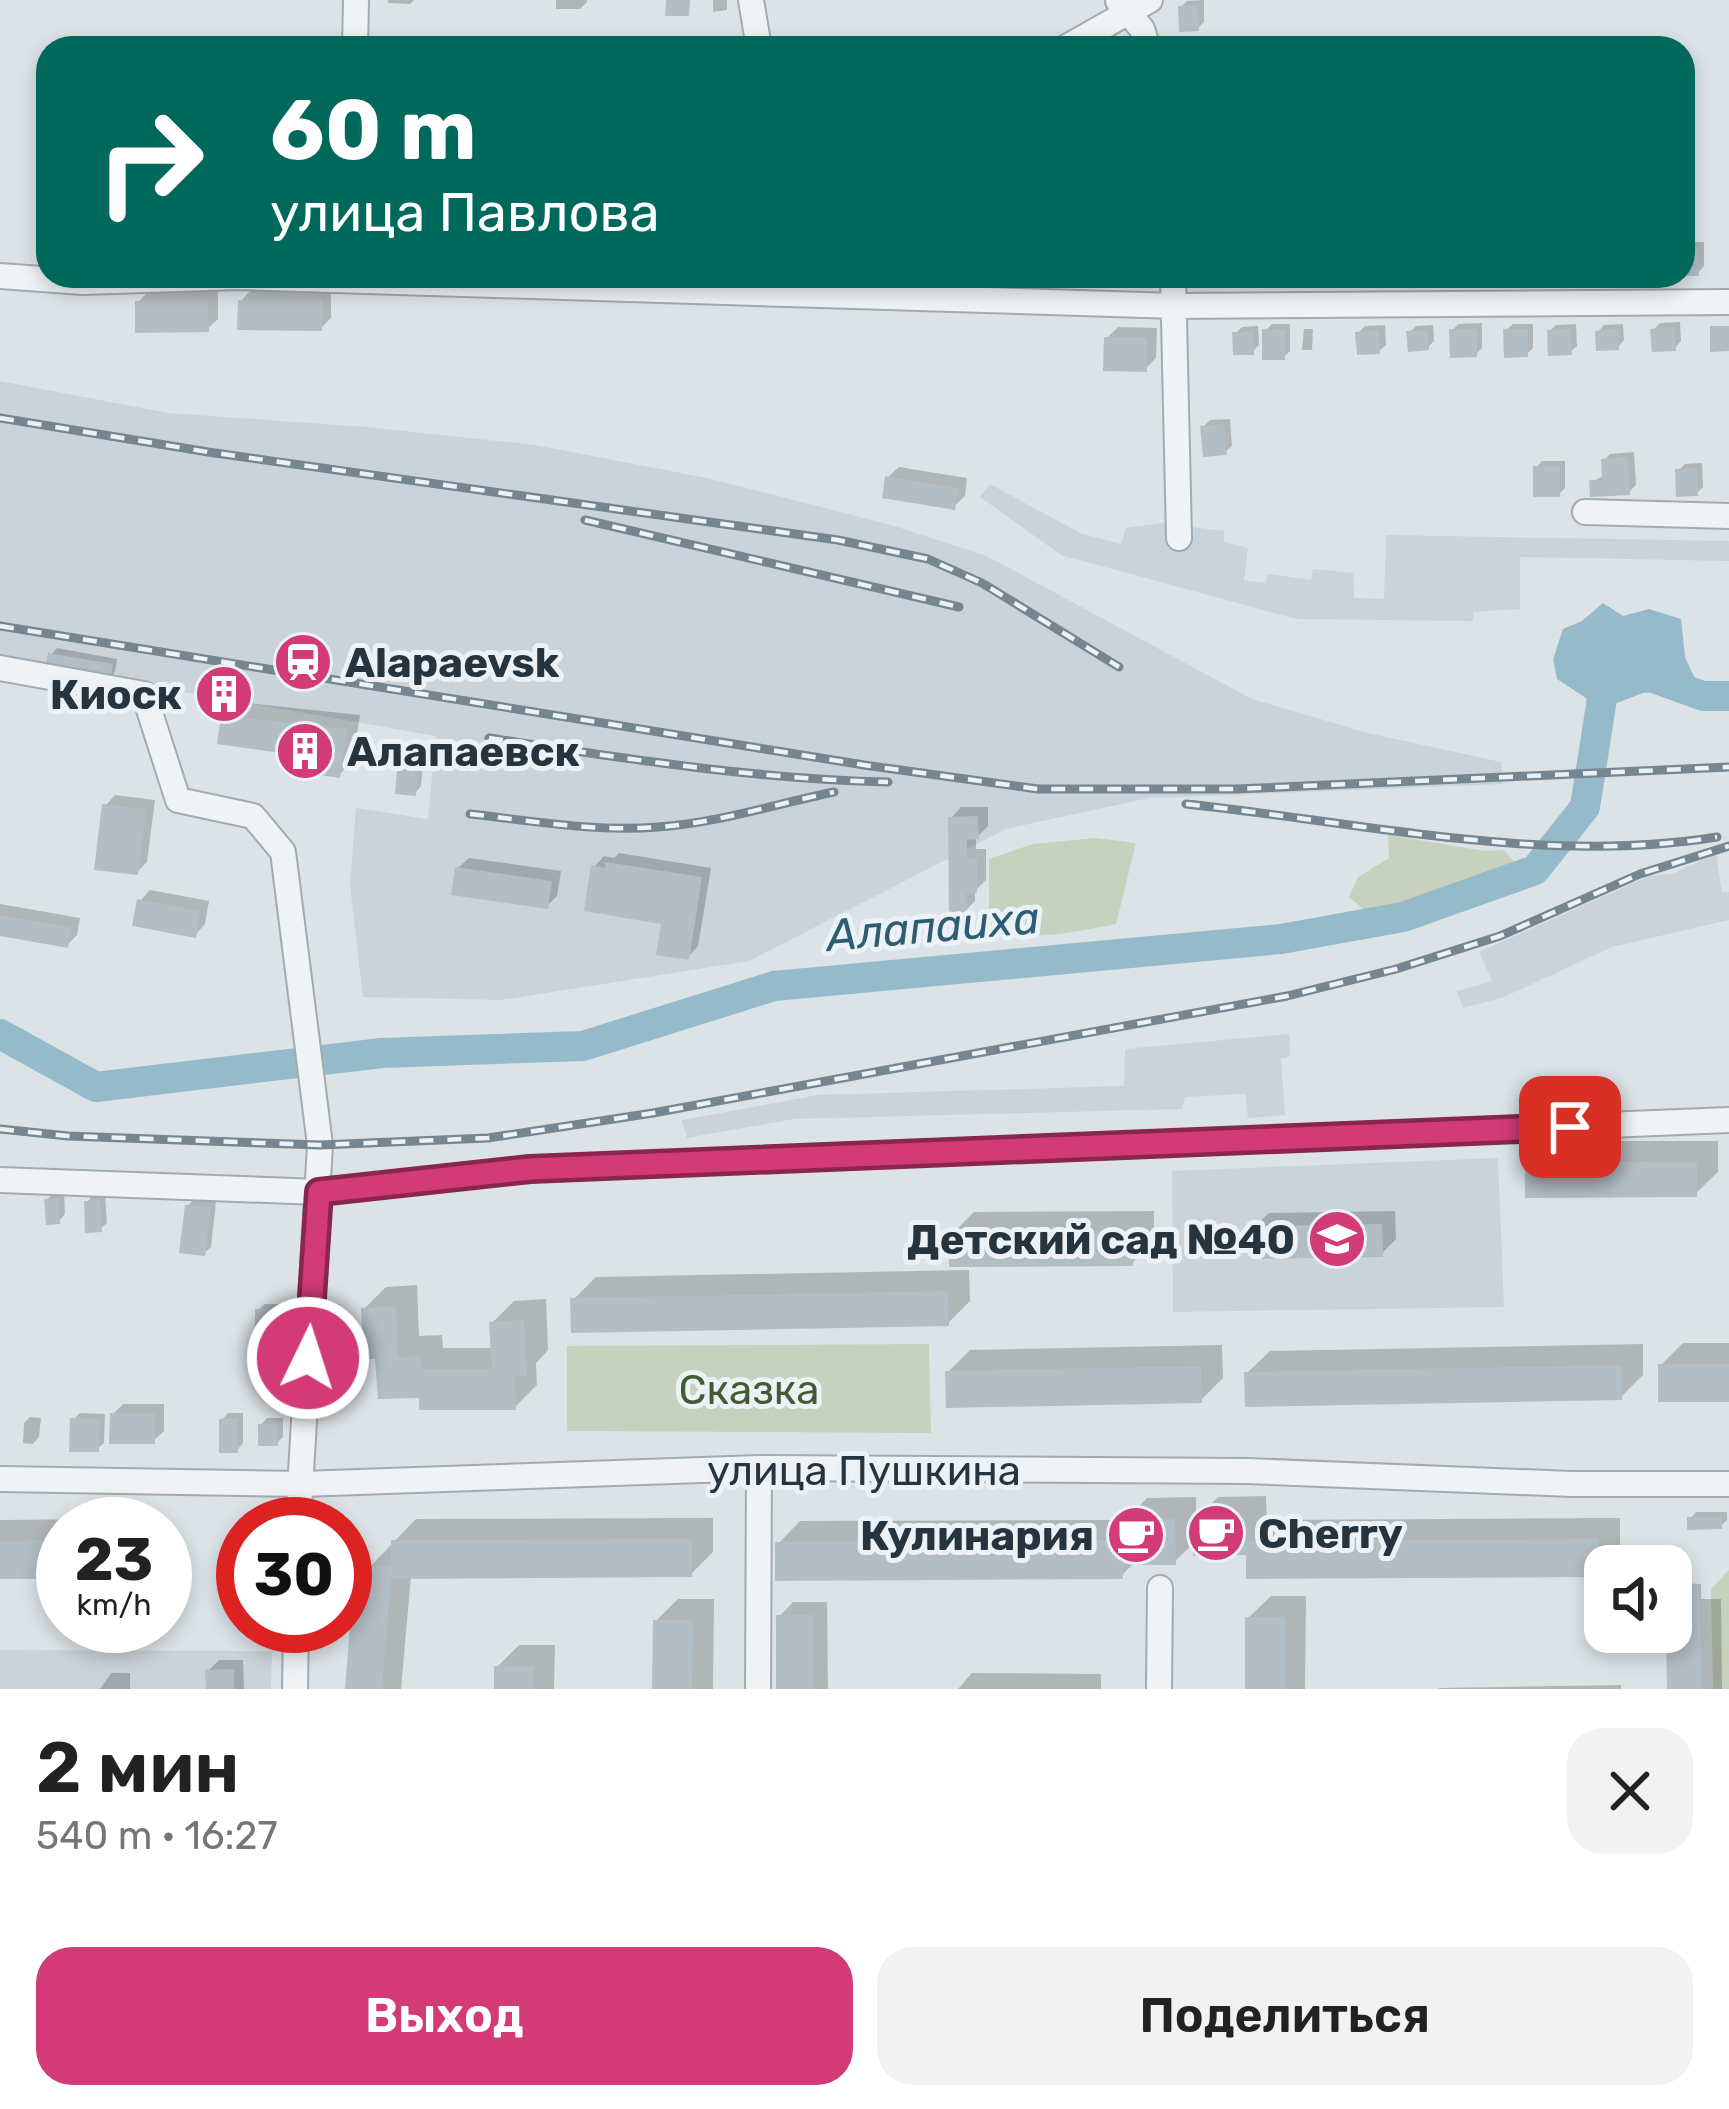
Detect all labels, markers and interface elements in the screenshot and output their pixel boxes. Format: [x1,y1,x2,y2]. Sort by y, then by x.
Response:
text: 60 m [270,80,477,180]
icon: right [72,84,228,240]
text: улица Павлова [270,181,660,245]
station icon: Alapaevsk [272,631,334,693]
place label: Alapaevsk [345,638,560,688]
building icon: Киоск [193,663,255,725]
place label: Киоск [50,670,182,720]
building icon: Алапаевск [274,720,336,782]
place label: Алапаевск [347,727,580,777]
water label: Алапаиха [822,891,1042,962]
pin [1519,1076,1621,1178]
icon: arrive [1537,1094,1603,1160]
school or university icon: Детский сад №40 [1306,1208,1368,1270]
place label: Детский сад №40 [907,1215,1295,1265]
position arrow [245,1295,371,1421]
park label: Сказка [679,1365,819,1415]
street label: улица Пушкина [707,1446,1021,1496]
speed limit sign: 30 [216,1497,372,1653]
cafe icon: Cherry [1185,1502,1247,1564]
cafe icon: Кулинария [1105,1504,1167,1566]
place label: Cherry [1258,1509,1403,1559]
place label: Кулинария [860,1511,1094,1561]
text: 23 [75,1524,153,1595]
map controls [1584,1545,1692,1653]
button: sound [1584,1545,1692,1653]
text: km/h [77,1587,151,1623]
text: 2 мин [36,1725,240,1810]
button: close [1567,1728,1693,1854]
text: 540 m · 16:27 [36,1813,277,1859]
button: Выход [36,1947,853,2085]
button: Поделиться [877,1947,1693,2085]

